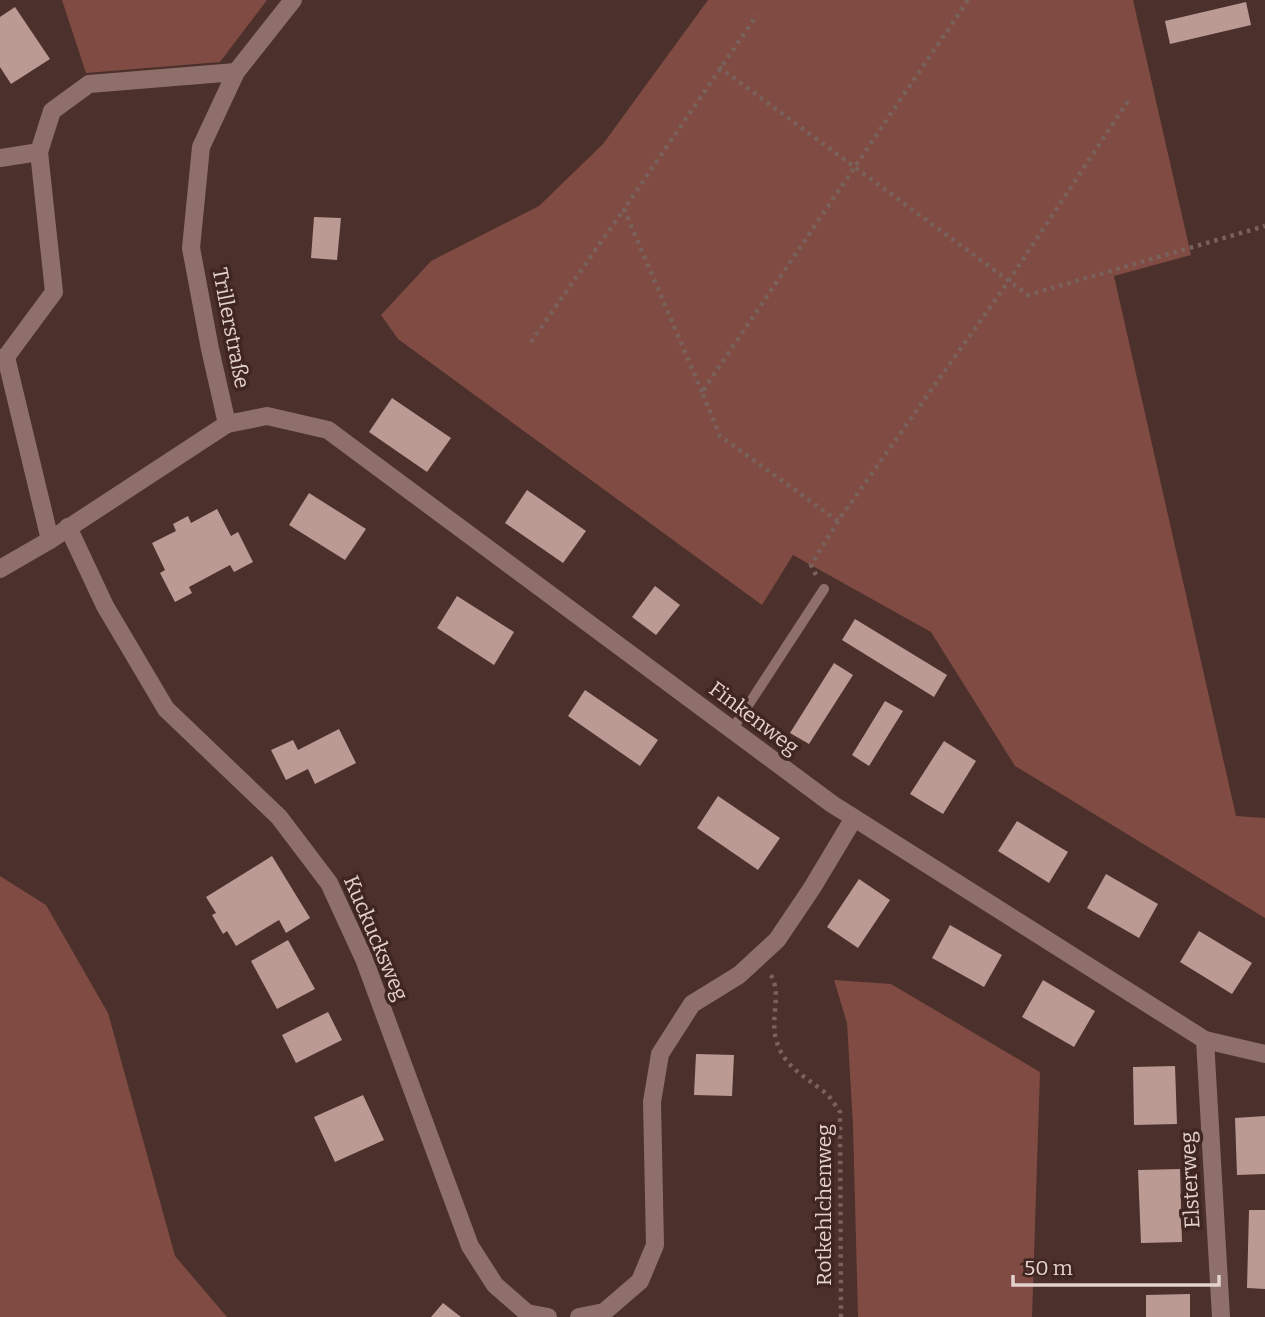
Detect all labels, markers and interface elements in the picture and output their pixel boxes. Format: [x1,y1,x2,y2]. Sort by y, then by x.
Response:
street label: Trillerstraße [207,265,255,391]
street label: Finkenweg [704,676,804,760]
street label: Kuckucksweg [338,872,414,1005]
street label: Rotkehlchenweg [811,1124,837,1286]
street label: Elsterweg [1174,1131,1206,1229]
scale bar [1013,1244,1220,1288]
text: 50 m [1024,1255,1073,1281]

